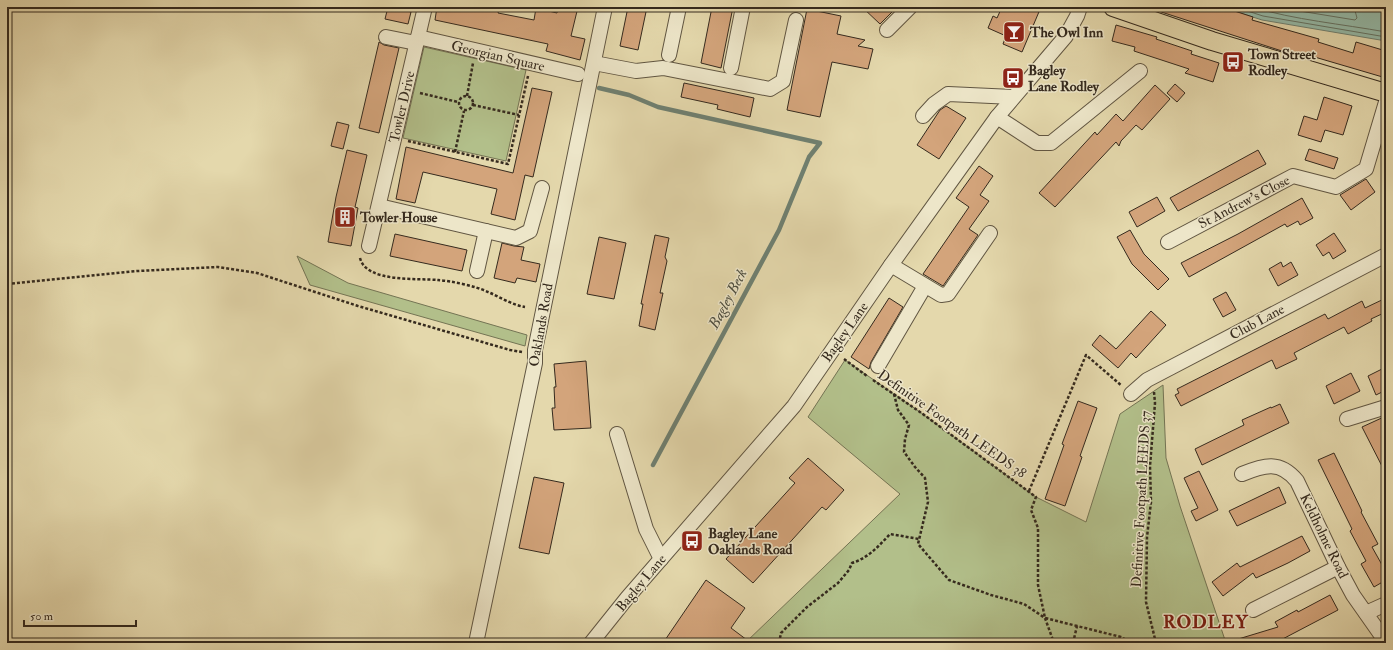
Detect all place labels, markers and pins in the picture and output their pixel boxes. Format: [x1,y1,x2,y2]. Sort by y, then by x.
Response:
bar icon: The Owl Inn [1001,19,1027,45]
place label: The Owl Inn [1029,24,1104,41]
place label: Town Street Rodley [1247,46,1316,80]
bus stop icon: Town Street Rodley [1220,49,1246,75]
place label: Bagley Lane Rodley [1028,62,1100,96]
bus stop icon: Bagley Lane Rodley [1000,65,1026,91]
building icon: Towler House [332,204,358,230]
place label: Towler House [359,209,437,226]
place label: Bagley Lane Oaklands Road [708,525,792,558]
bus stop icon: Bagley Lane Oaklands Road [679,528,705,554]

